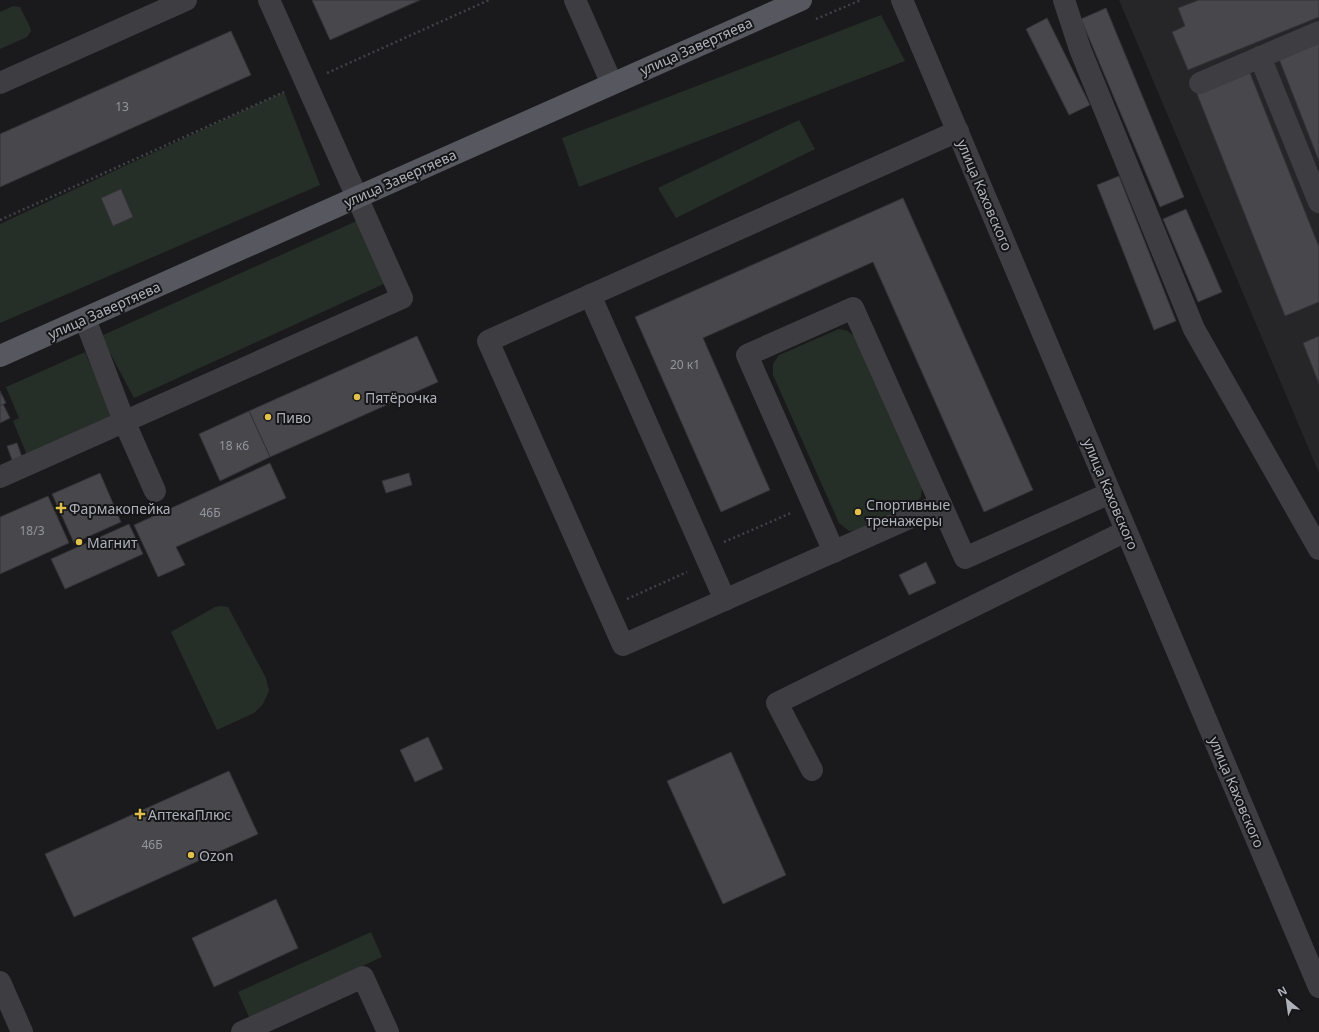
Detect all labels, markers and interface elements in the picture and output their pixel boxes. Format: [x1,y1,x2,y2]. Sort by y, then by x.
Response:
street label: улица Завертяева [637,13,755,79]
house number: 13 [115,98,129,115]
street label: улица Каховского [953,136,1017,254]
street label: улица Завертяева [341,145,459,211]
street label: улица Завертяева [45,277,163,343]
house number: 20 к1 [670,356,700,373]
place label: Пятёрочка [365,388,437,407]
marker: Пятёрочка [352,392,362,402]
place label: Пиво [276,408,311,427]
marker: Пиво [263,412,273,422]
street label: улица Каховского [1079,435,1143,553]
house number: 18 к6 [219,437,249,454]
place label: Спортивные тренажеры [866,495,950,530]
place label: Фармакопейка [69,499,171,518]
marker: Фармакопейка [56,503,66,513]
house number: 46Б [199,504,221,521]
marker: Спортивные тренажеры [853,507,863,517]
house number: 18/3 [19,522,45,539]
place label: Магнит [87,533,138,552]
marker: Магнит [74,537,84,547]
street label: улица Каховского [1205,733,1269,851]
place label: АптекаПлюс [148,805,231,824]
marker: АптекаПлюс [135,809,145,819]
house number: 46Б [141,836,163,853]
place label: Ozon [199,846,234,865]
marker: Ozon [186,850,196,860]
north arrow [1267,980,1307,1020]
text: N [1274,982,1289,1000]

